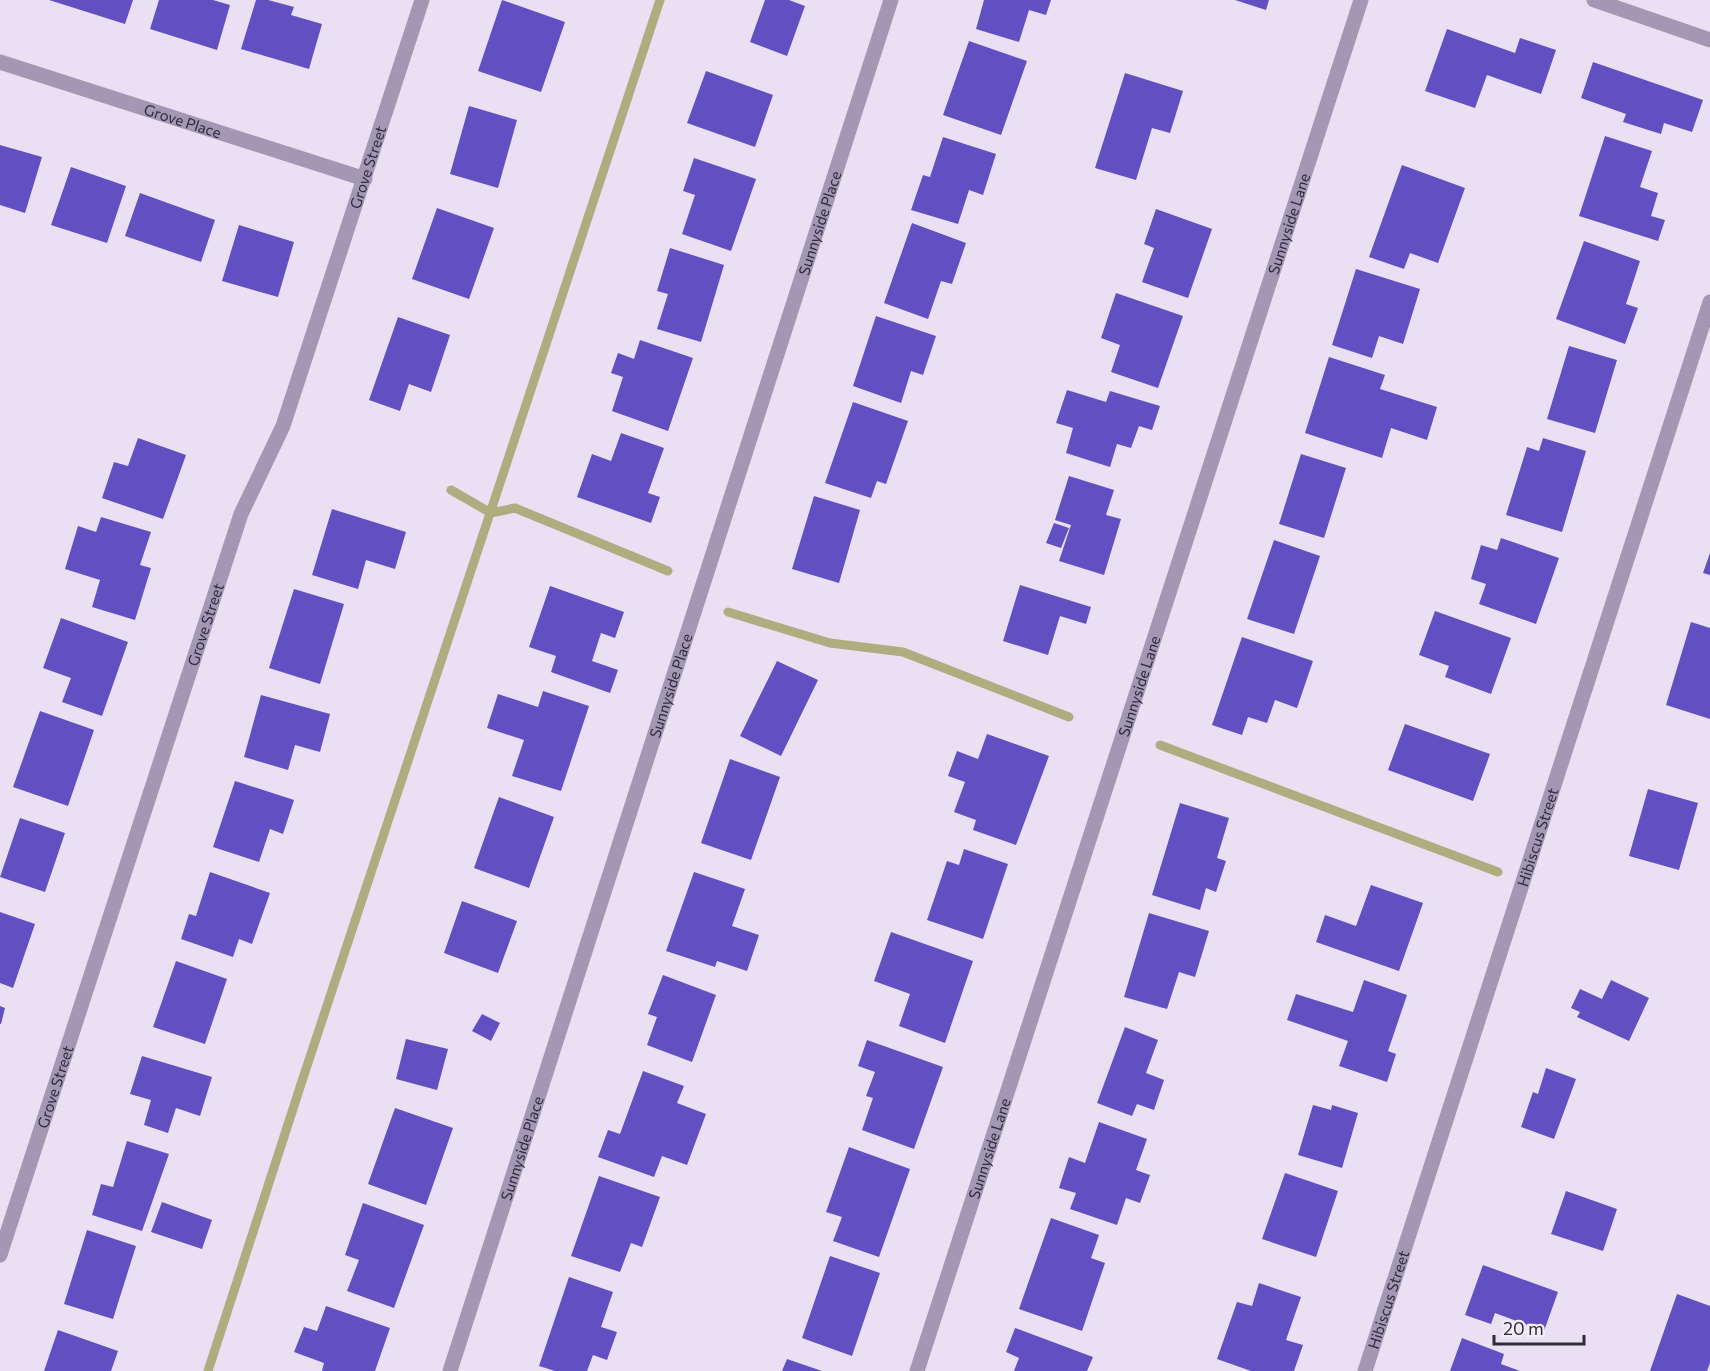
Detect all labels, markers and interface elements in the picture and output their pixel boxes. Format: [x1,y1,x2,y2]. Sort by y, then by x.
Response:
street label: Grove Place [142,100,224,141]
street label: Grove Street [346,123,389,211]
street label: Sunnyside Place [794,168,844,277]
street label: Sunnyside Lane [1264,171,1313,276]
street label: Grove Street [183,581,227,668]
street label: Sunnyside Place [645,631,696,740]
street label: Sunnyside Lane [1114,633,1164,739]
street label: Hibiscus Street [1513,786,1562,889]
street label: Grove Street [33,1043,77,1130]
street label: Sunnyside Place [496,1094,547,1203]
street label: Sunnyside Lane [964,1096,1014,1201]
street label: Hibiscus Street [1364,1248,1412,1351]
scale bar [1494,1308,1584,1346]
text: 20 m [1503,1317,1544,1339]

